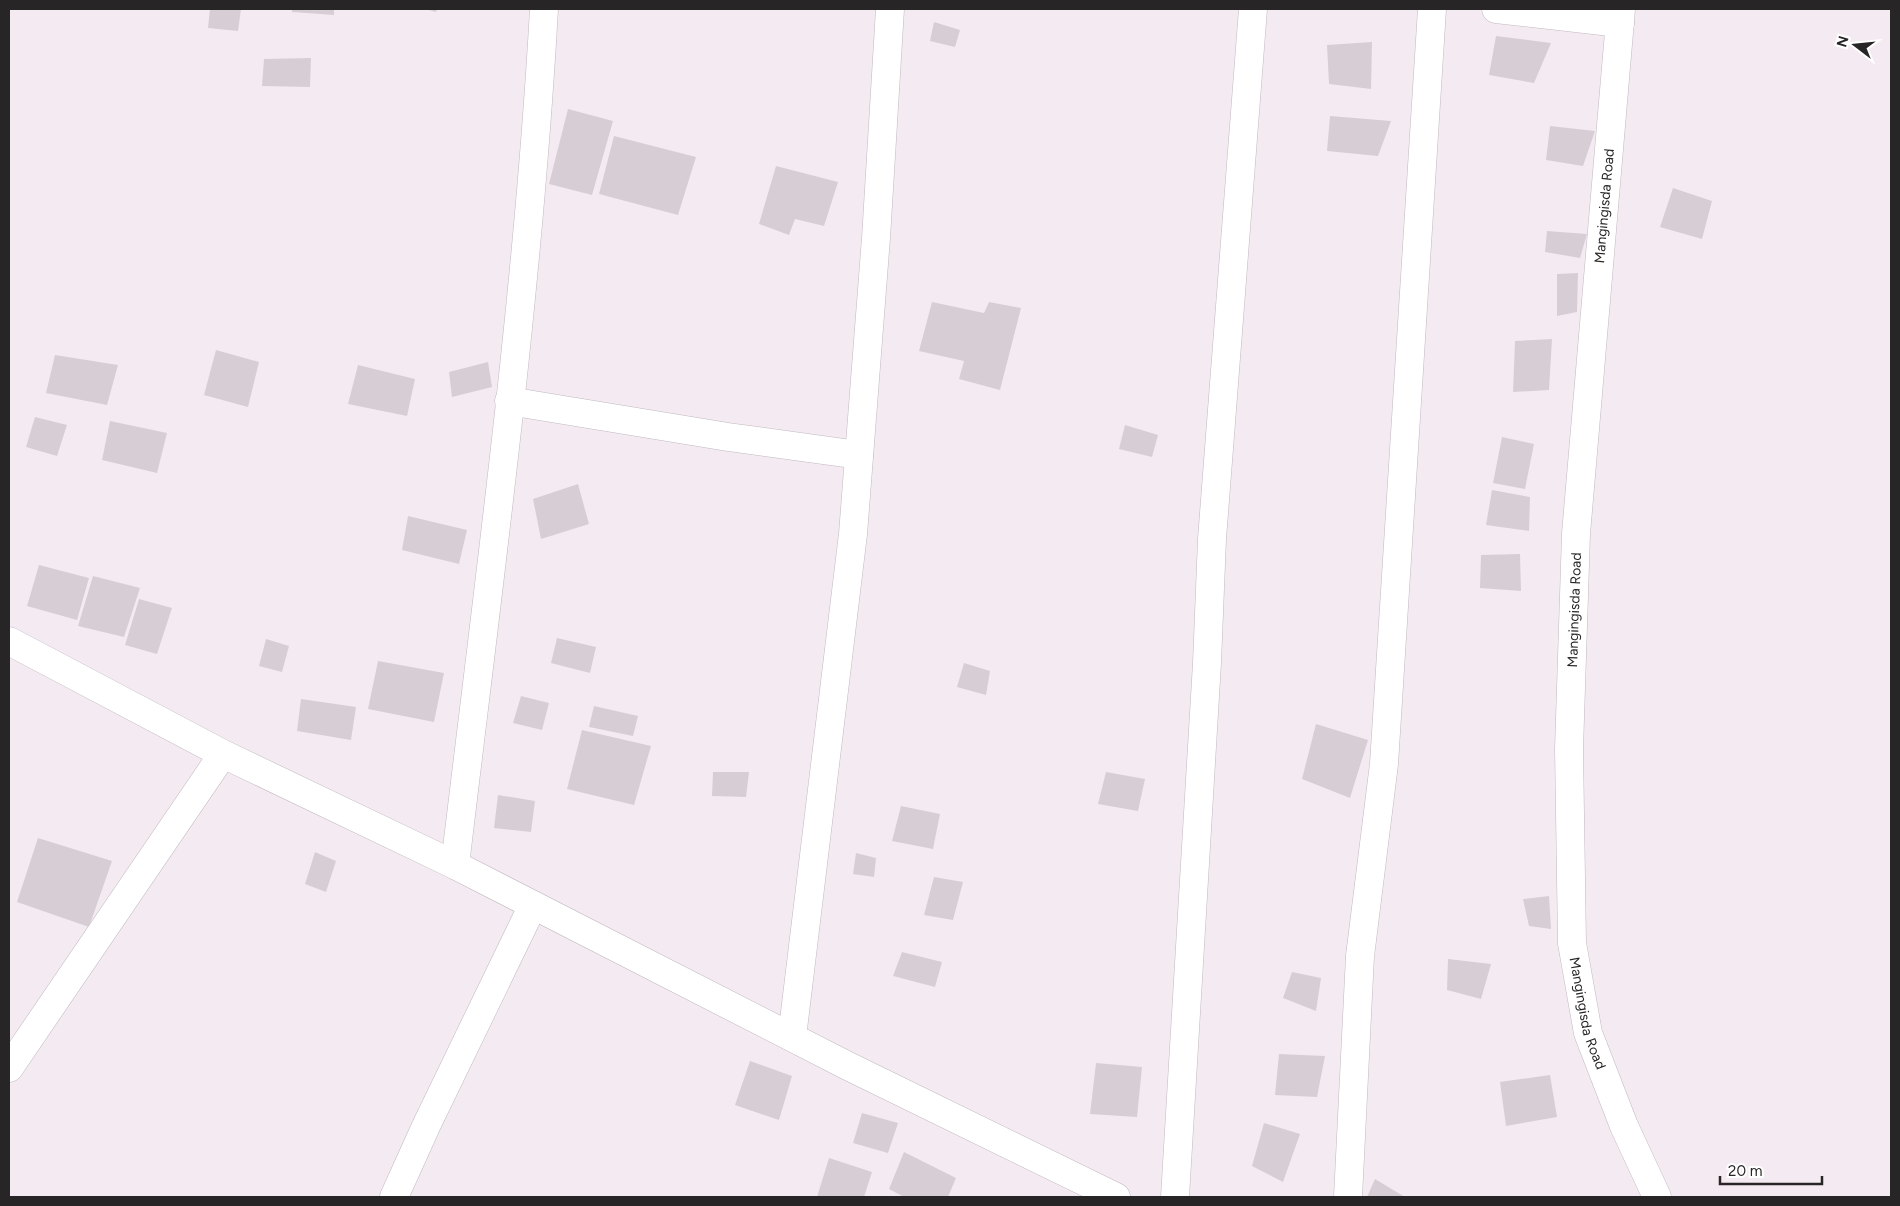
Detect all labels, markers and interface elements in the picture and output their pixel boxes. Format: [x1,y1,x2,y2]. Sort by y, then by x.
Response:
north arrow [1830,20,1880,70]
text: N [1833,34,1853,49]
street label: Mangingisda Road [1591,148,1618,264]
street label: Mangingisda Road [1564,552,1585,668]
street label: Mangingisda Road [1566,956,1609,1072]
scale bar [1720,1154,1822,1186]
text: 20 m [1728,1162,1762,1180]

